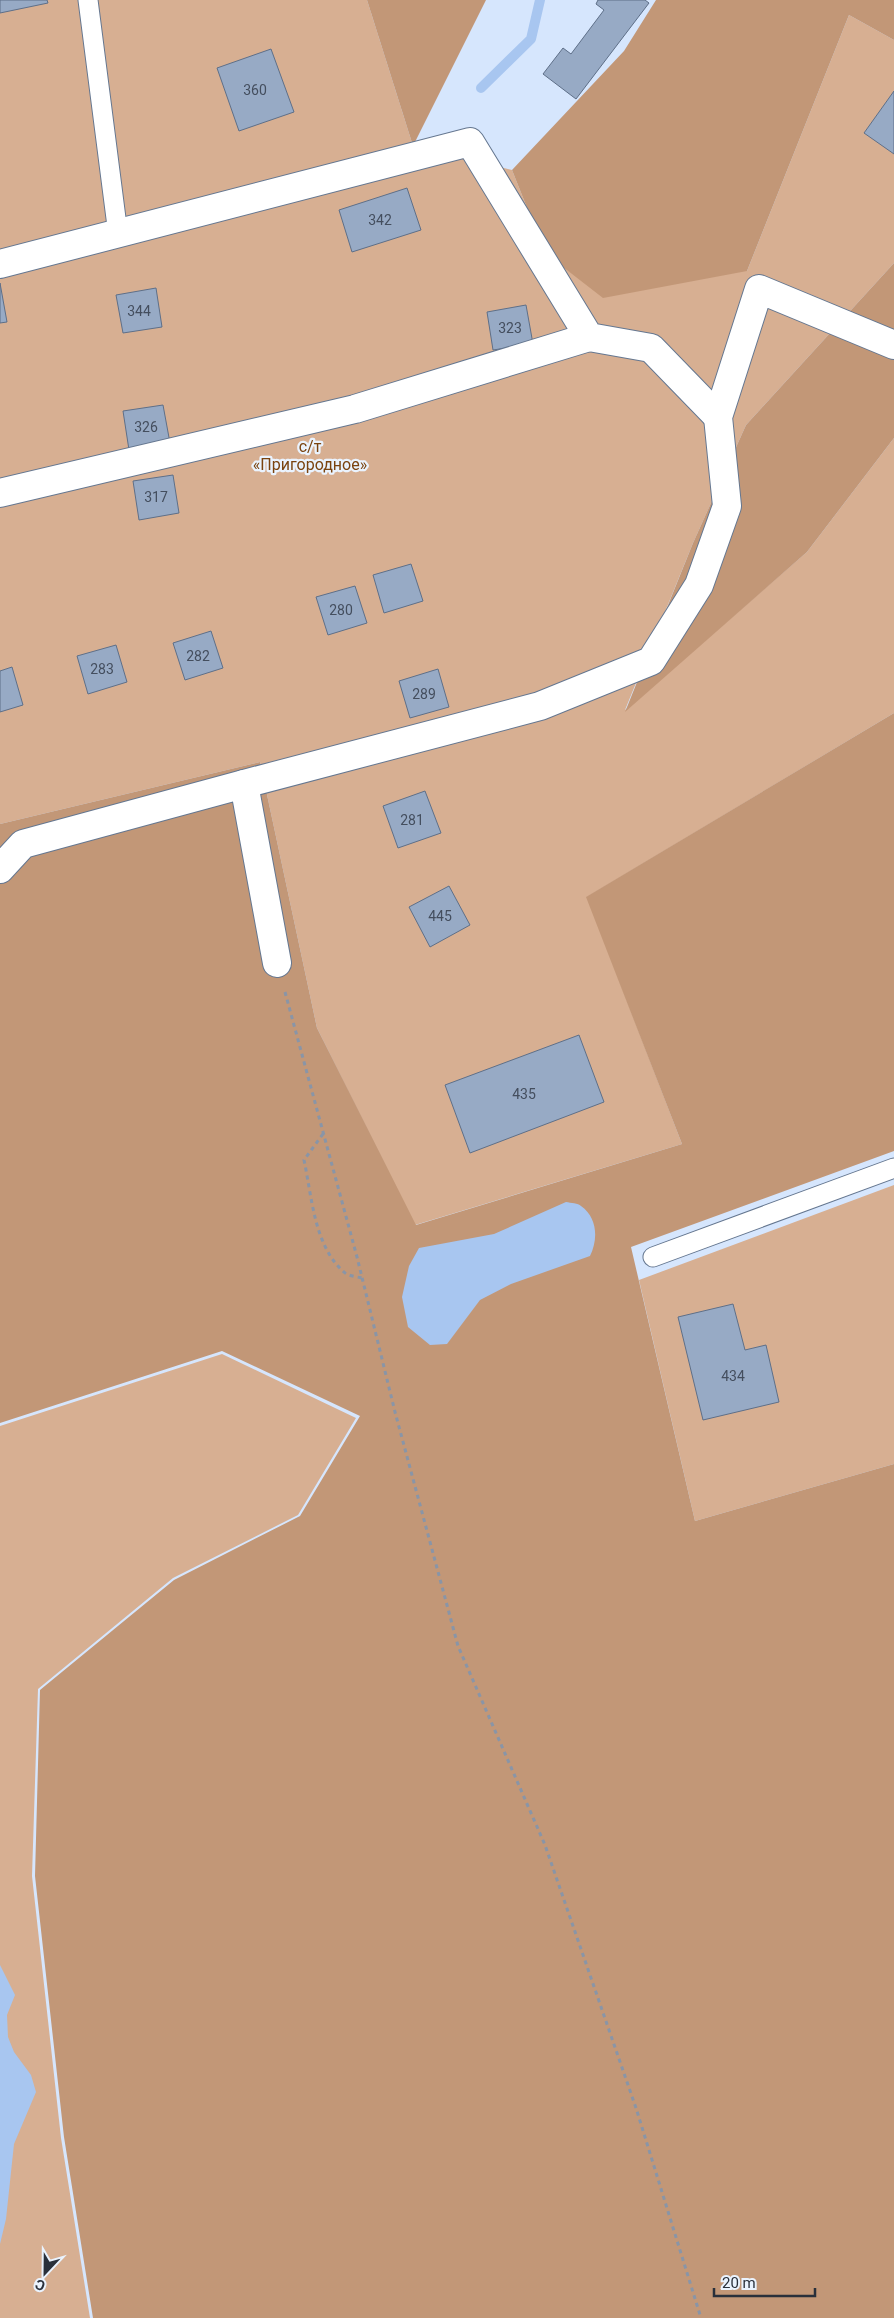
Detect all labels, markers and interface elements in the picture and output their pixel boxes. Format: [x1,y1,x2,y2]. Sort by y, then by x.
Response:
house number: 360 [243,82,267,98]
house number: 342 [368,212,392,228]
house number: 344 [127,303,151,319]
house number: 323 [498,320,522,336]
house number: 326 [134,419,158,435]
park label: с/т «Пригородное» [253,437,367,474]
house number: 317 [144,489,168,505]
house number: 280 [329,602,353,618]
house number: 282 [186,648,210,664]
house number: 283 [90,661,114,677]
house number: 289 [412,686,436,702]
house number: 281 [400,812,424,828]
house number: 445 [428,908,452,924]
house number: 435 [512,1086,536,1102]
house number: 434 [721,1368,745,1384]
north arrow [20,2248,70,2298]
scale bar [714,2266,815,2298]
text: 20 m [722,2274,756,2292]
text: С [33,2276,47,2294]

